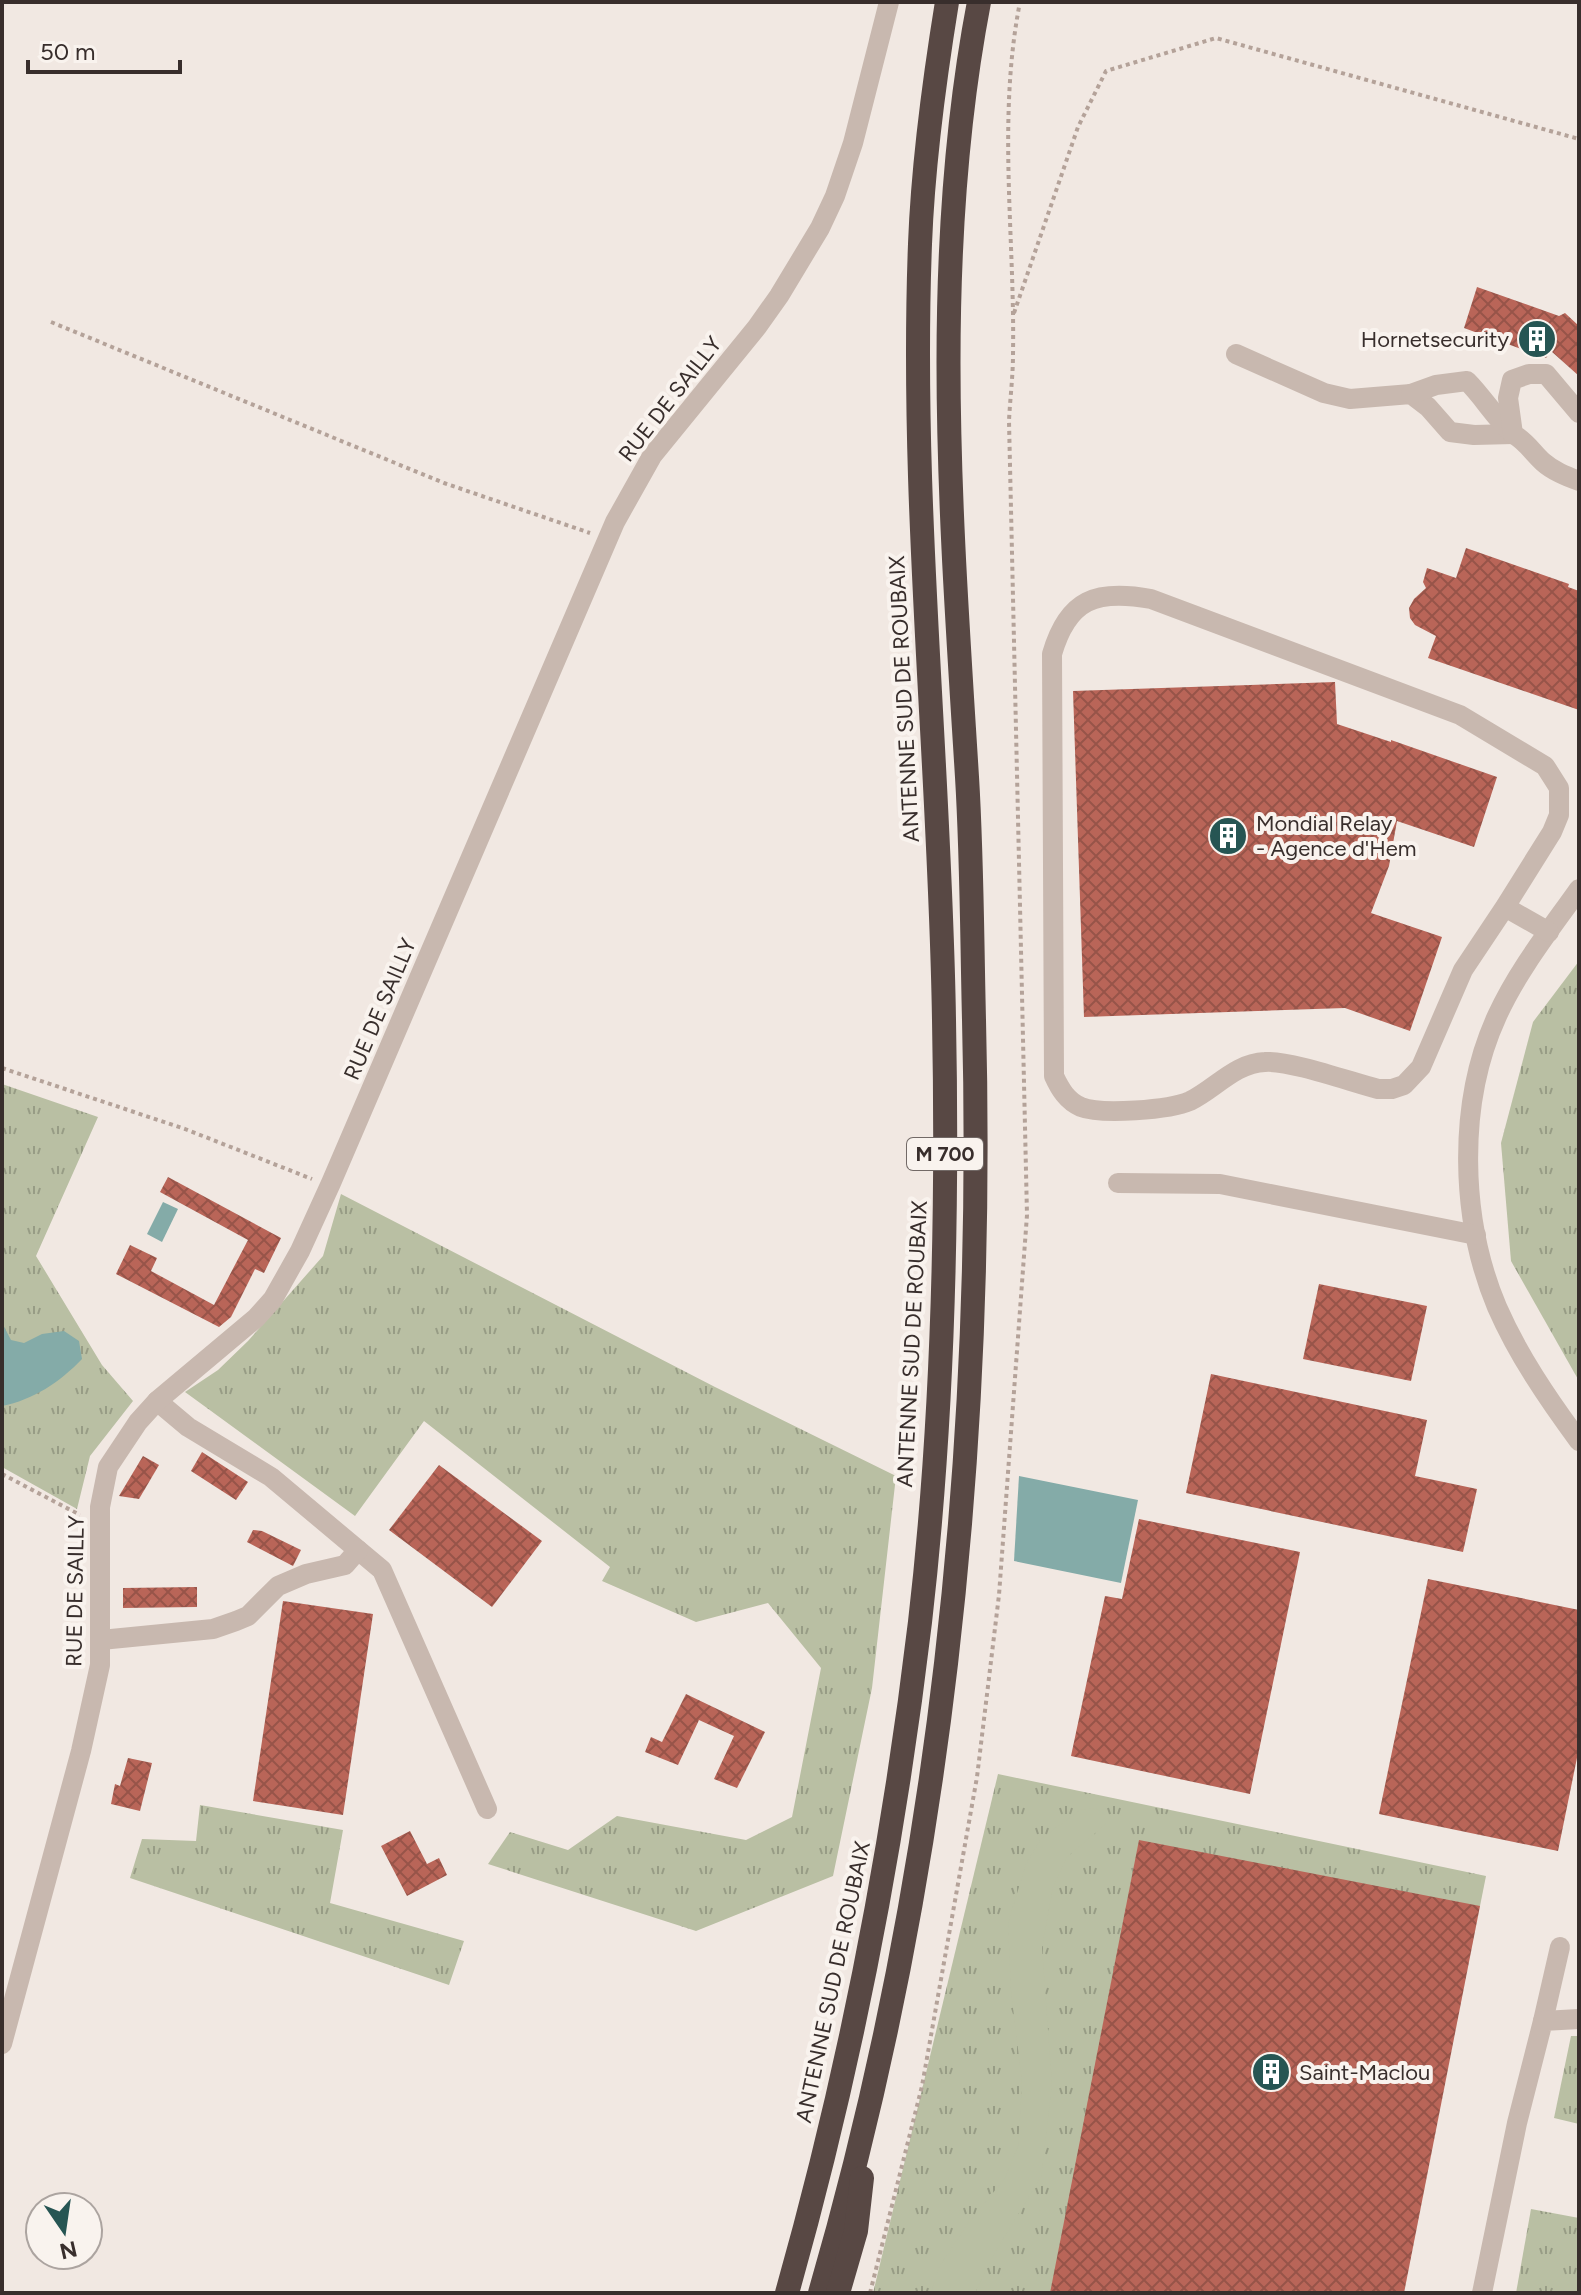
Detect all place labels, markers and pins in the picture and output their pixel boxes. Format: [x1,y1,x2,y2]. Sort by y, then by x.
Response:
building icon: Hornetsecurity [1516,318,1558,360]
place label: Hornetsecurity [1361,326,1509,353]
place label: Mondial Relay - Agence d'Hem [1256,810,1416,862]
building icon: Mondial Relay - Agence d'Hem [1207,815,1249,857]
building icon: Saint-Maclou [1250,2051,1292,2093]
place label: Saint-Maclou [1299,2059,1430,2086]

